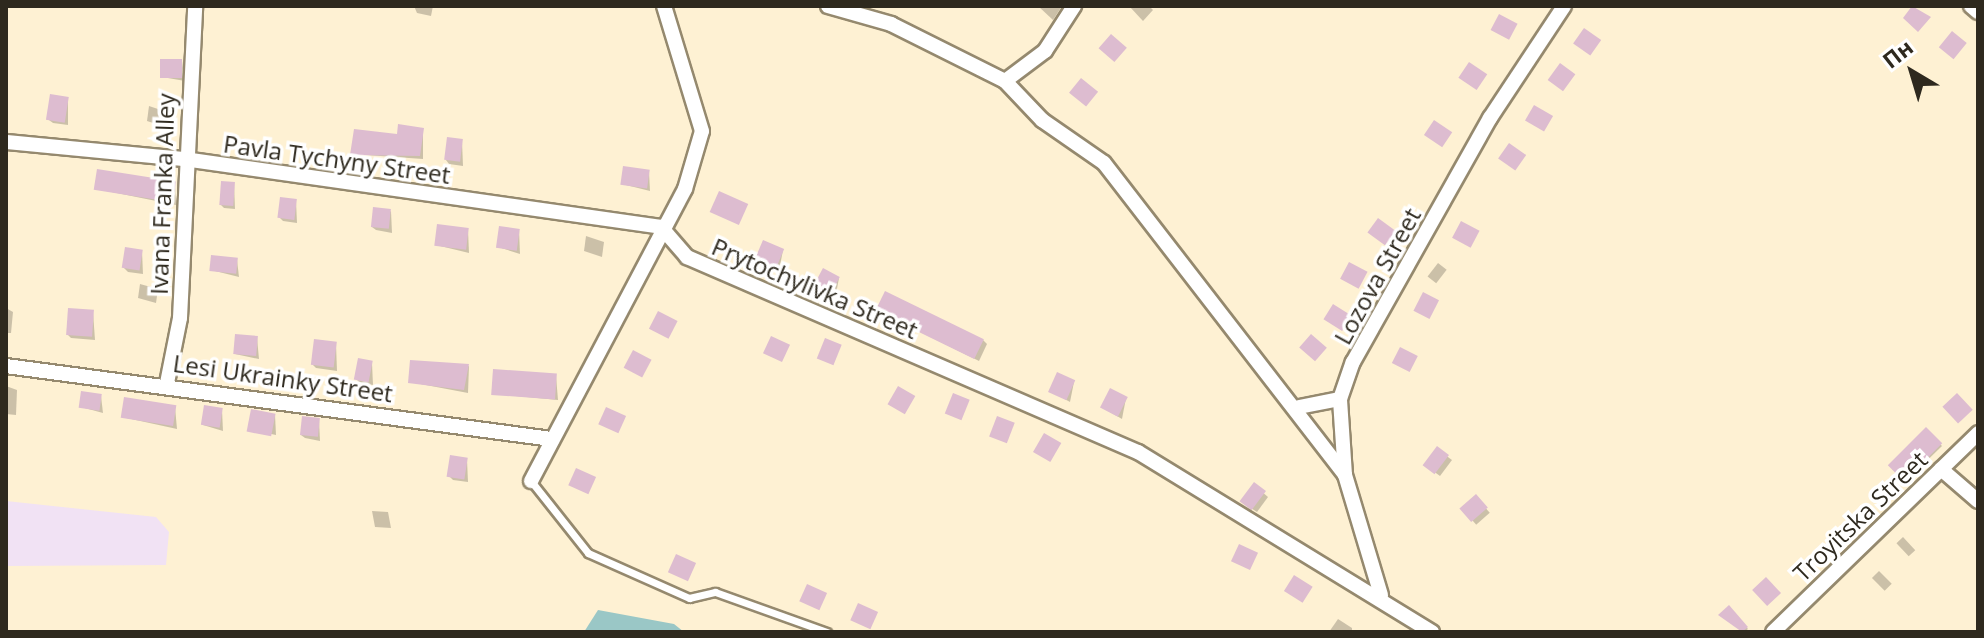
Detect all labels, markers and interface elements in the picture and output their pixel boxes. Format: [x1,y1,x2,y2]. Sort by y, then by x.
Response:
north arrow [1872,32,1952,112]
text: Пн [1876,32,1919,74]
street label: Ivana Franka Alley [144,93,180,295]
street label: Pavla Tychyny Street [222,129,452,189]
street label: Lozova Street [1328,203,1426,349]
street label: Prytochylivka Street [708,232,922,344]
street label: Lesi Ukrainky Street [171,348,395,408]
street label: Troyitska Street [1787,445,1933,587]

